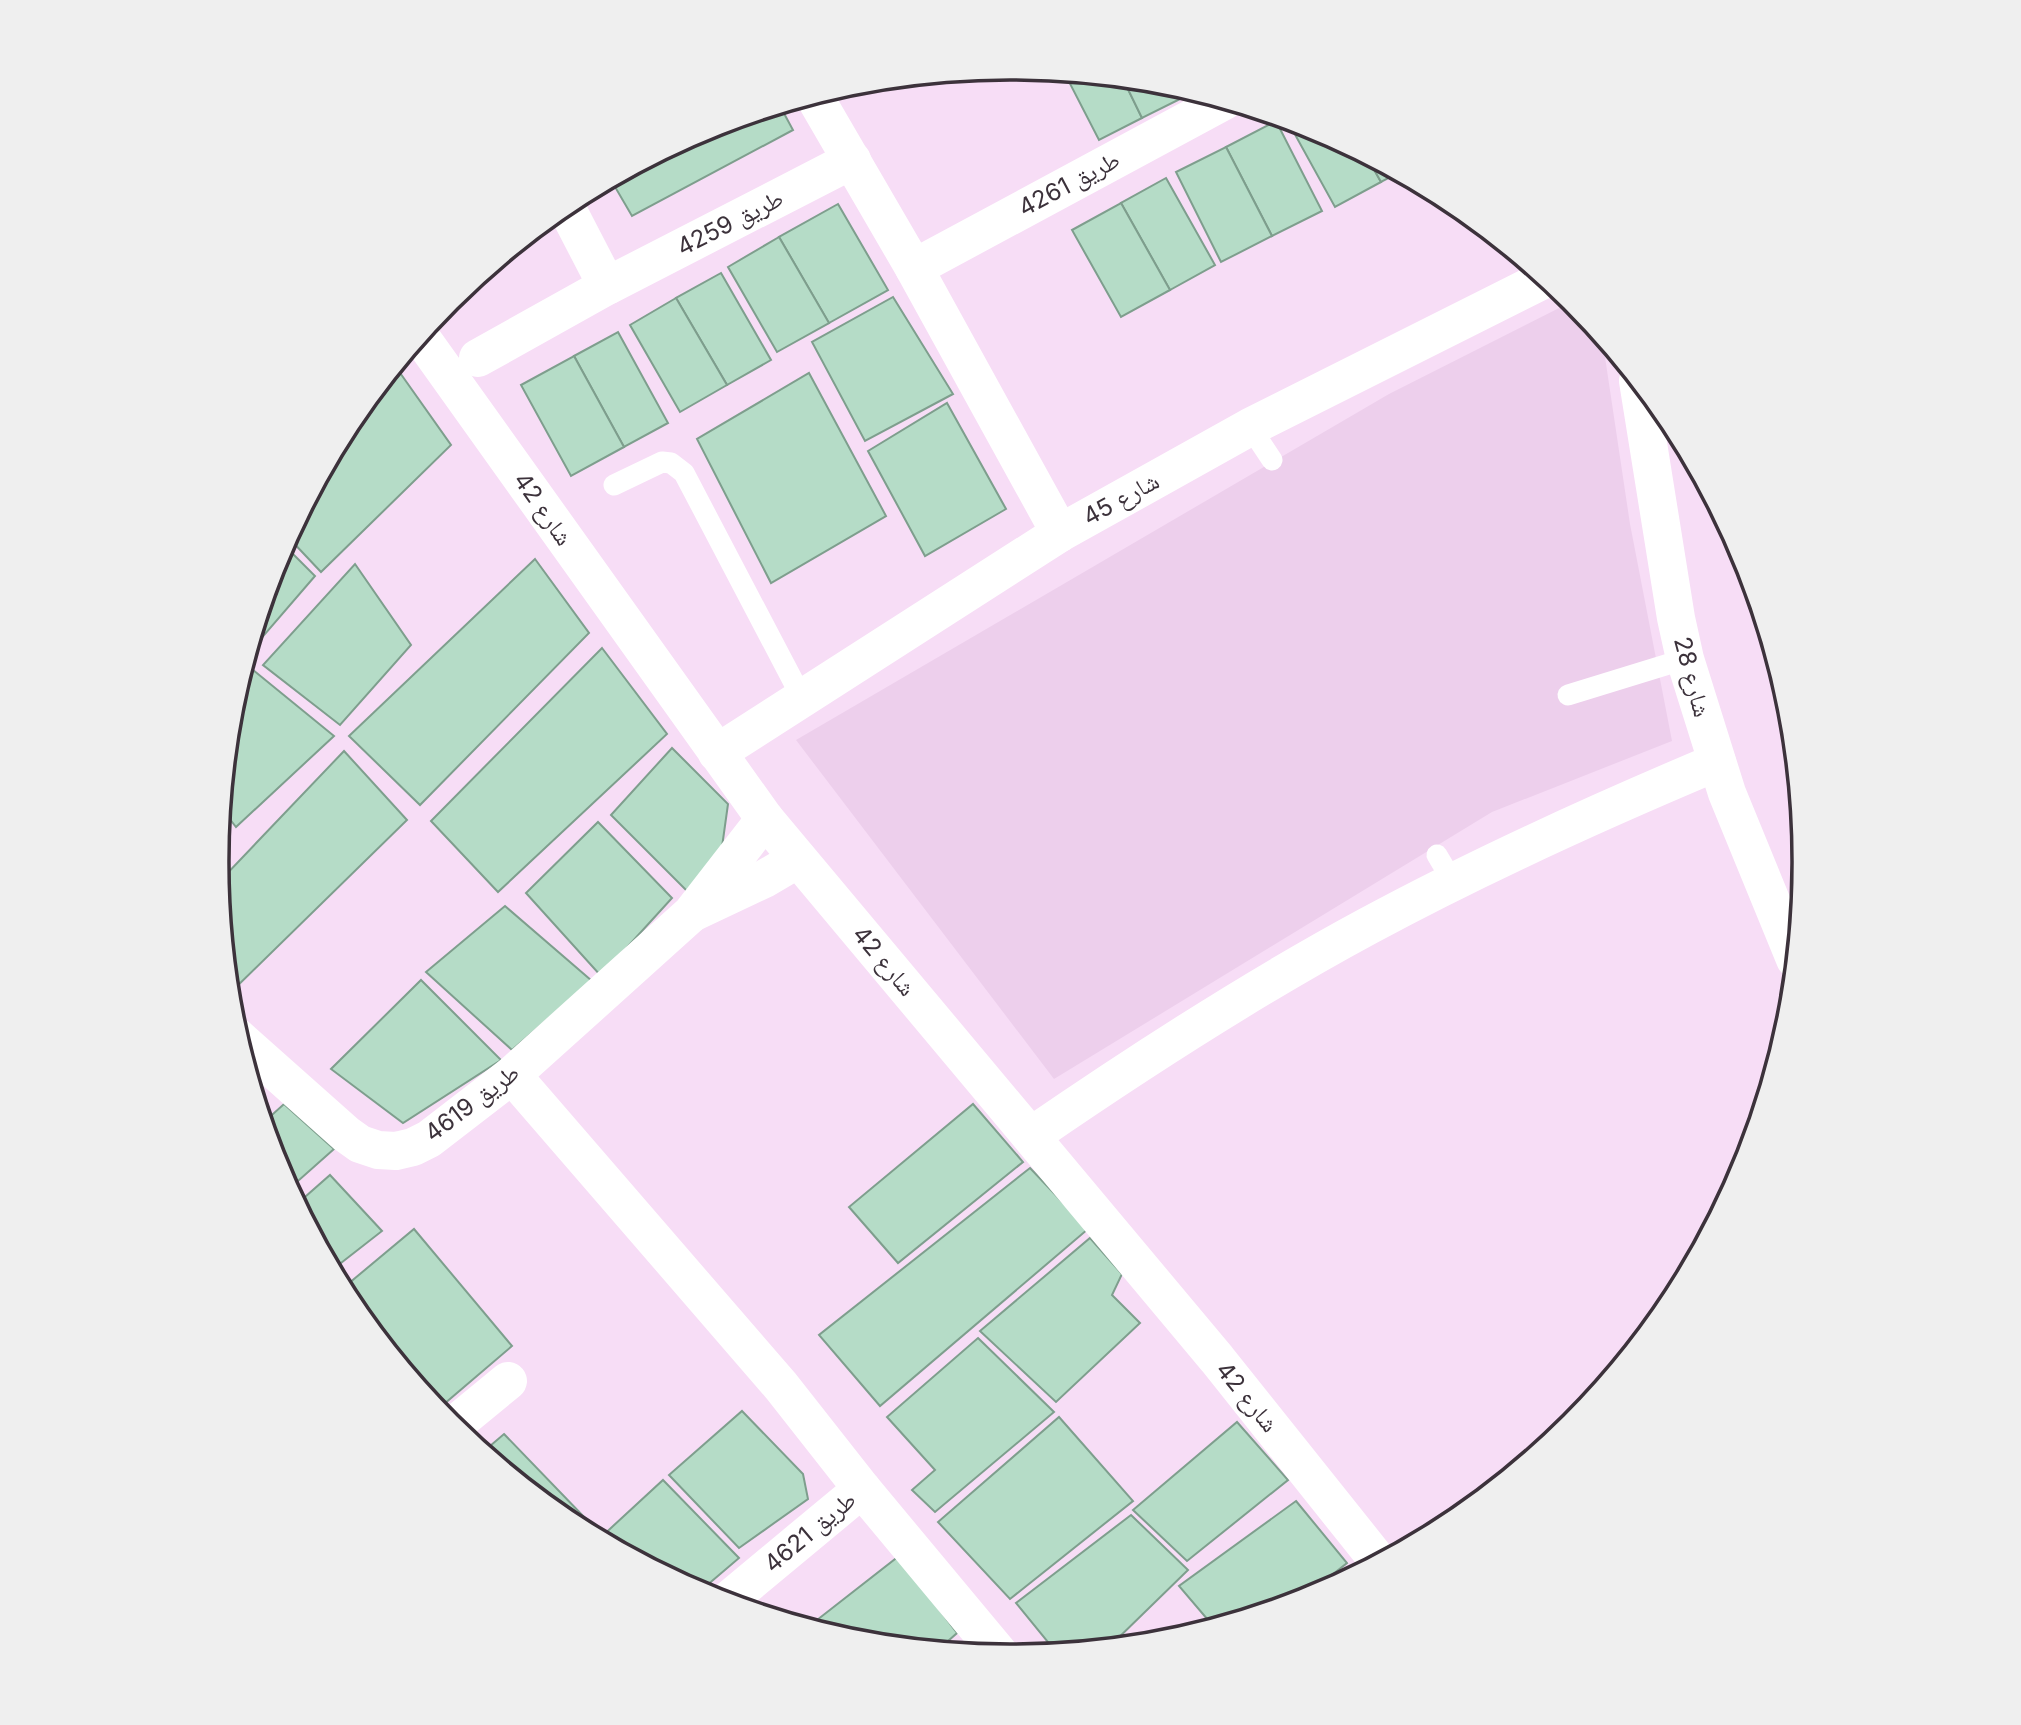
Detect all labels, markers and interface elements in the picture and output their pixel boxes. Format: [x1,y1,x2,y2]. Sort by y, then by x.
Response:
street label: طريق 4261 [1013,145,1124,222]
street label: طريق 4259 [672,183,788,262]
street label: شارع 45 [1078,466,1164,532]
street label: شارع 42 [507,467,579,551]
street label: شارع 28 [1667,634,1717,720]
street label: شارع 42 [846,920,922,1002]
street label: طريق 4619 [419,1058,525,1148]
street label: شارع 42 [1209,1355,1285,1439]
street label: طريق 4621 [758,1485,861,1578]

